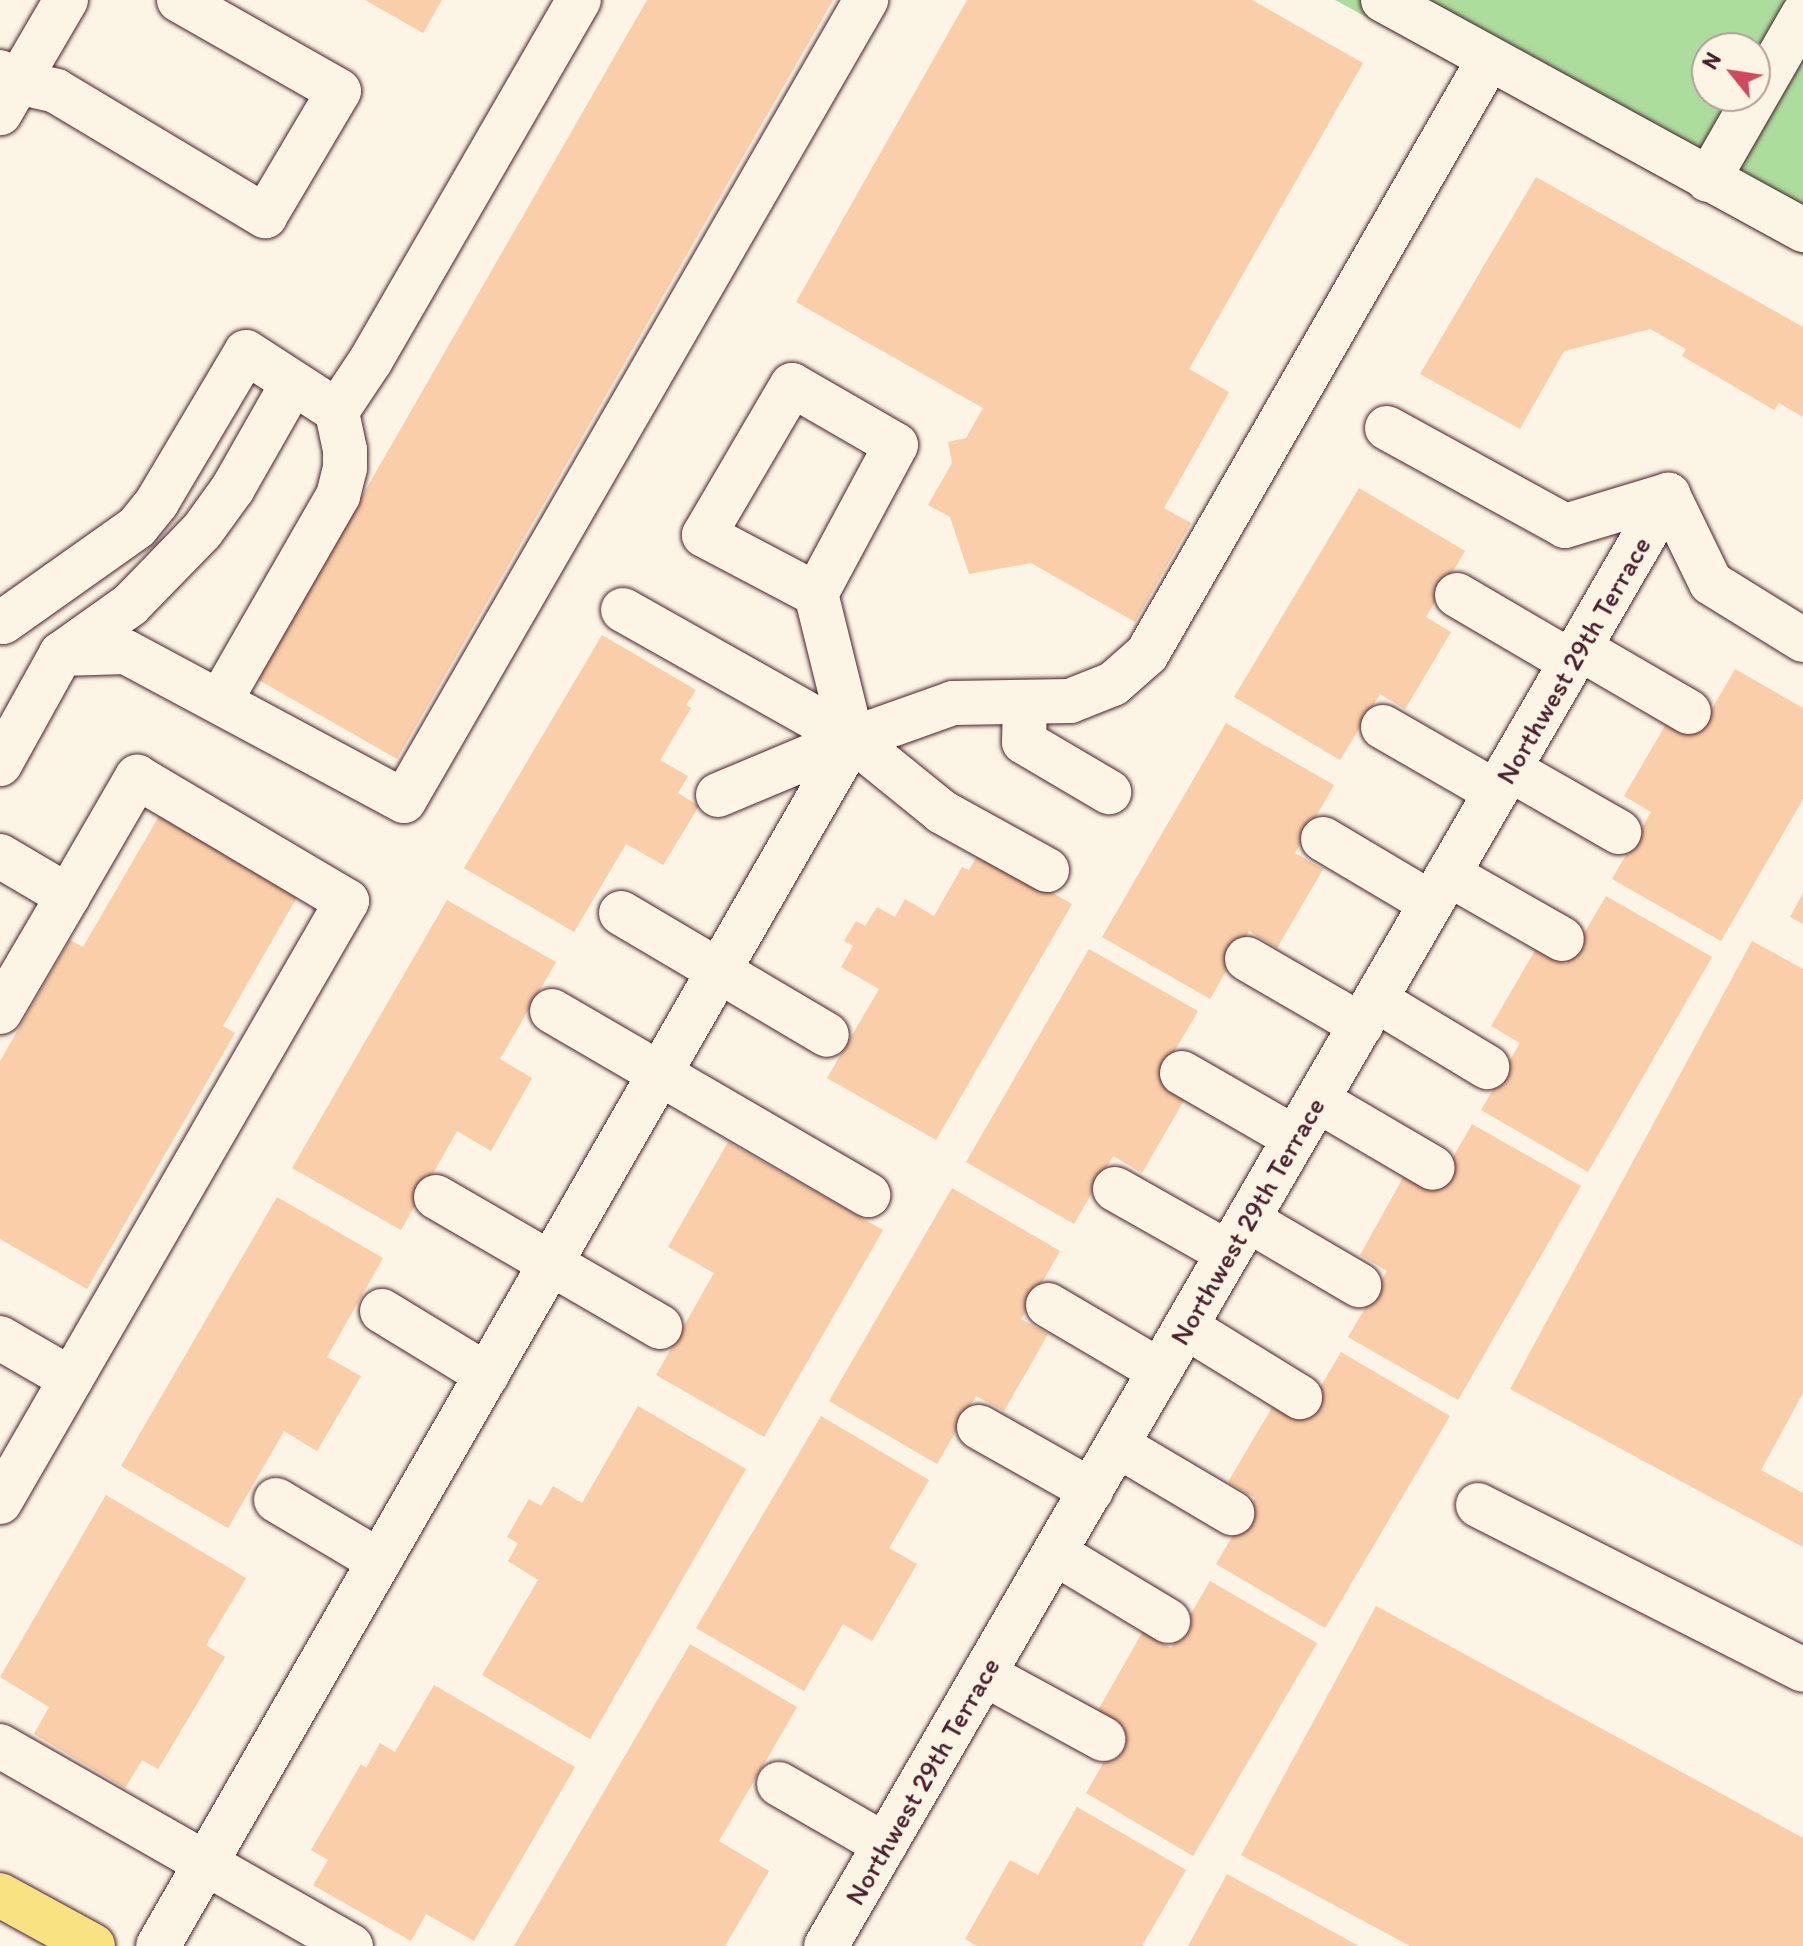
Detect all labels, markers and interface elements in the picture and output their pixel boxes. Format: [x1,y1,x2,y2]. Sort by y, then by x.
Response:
north arrow [1691,32,1771,112]
text: N [1696,48,1727,74]
street label: Northwest 29th Terrace [1488,530,1658,790]
street label: Northwest 29th Terrace [1162,1091,1332,1351]
street label: Northwest 29th Terrace [837,1651,1007,1911]

